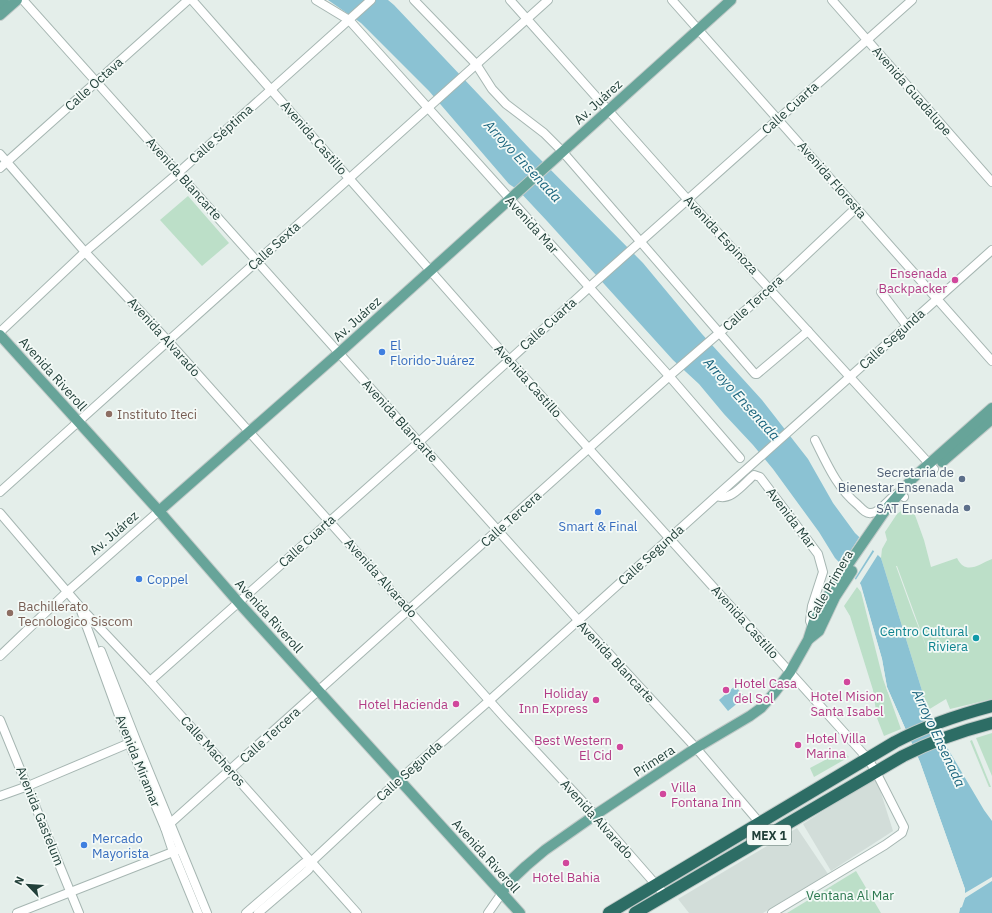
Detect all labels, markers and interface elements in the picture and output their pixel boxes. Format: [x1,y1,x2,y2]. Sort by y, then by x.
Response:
street label: Avenida Guadalupe [868,43,956,139]
street label: Calle Octava [61,53,127,115]
street label: Av. Juárez [570,76,626,128]
street label: Calle Cuarta [758,78,822,138]
street label: Avenida Castillo [277,97,351,179]
street label: Calle Séptima [185,101,257,167]
water label: Arroyo Ensenada [480,115,566,206]
street label: Avenida Blancarte [142,134,226,224]
street label: Avenida Floresta [794,138,870,222]
street label: Avenida Espinoza [680,192,762,278]
street label: Avenida Mar [502,193,563,258]
street label: Calle Sexta [244,218,304,274]
place label: Ensenada Backpacker [879,265,947,297]
street label: Calle Tercera [719,271,787,335]
marker: Ensenada Backpacker [950,275,960,285]
street label: Av. Juárez [329,293,385,345]
street label: Avenida Alvarado [124,294,204,380]
street label: Calle Cuarta [516,294,580,354]
street label: Calle Segunda [855,305,929,373]
street label: Avenida Riveroll [15,334,91,415]
place label: El Florido-Juárez [390,337,475,369]
street label: Avenida Castillo [491,341,565,421]
marker: El Florido-Juárez [377,347,387,357]
water label: Arroyo Ensenada [699,353,784,444]
street label: Avenida Blancarte [358,376,442,466]
place label: Instituto Iteci [117,406,197,423]
marker: Instituto Iteci [104,409,114,419]
place label: Secretaria de Bienestar Ensenada [838,464,954,496]
marker: Secretaria de Bienestar Ensenada [957,474,967,484]
street label: Avenida Mar [763,484,820,552]
street label: Calle Tercera [477,487,545,551]
place label: SAT Ensenada [876,500,959,517]
marker: SAT Ensenada [962,503,972,513]
street label: Av. Juárez [86,507,142,559]
marker: Smart & Final [593,507,603,517]
street label: Calle Cuarta [275,511,339,571]
place label: Smart & Final [559,518,638,535]
street label: Calle Segunda [614,521,688,589]
street label: Avenida Alvarado [341,535,421,621]
street label: Calle Primera [803,547,857,623]
place label: Coppel [147,571,189,588]
marker: Coppel [134,574,144,584]
street label: Avenida Riveroll [231,576,307,657]
street label: Avenida Castillo [708,582,782,662]
place label: Bachillerato Tecnologico Siscom [18,598,133,630]
marker: Bachillerato Tecnologico Siscom [5,608,15,618]
street label: Avenida Blancarte [574,617,658,707]
place label: Centro Cultural Riviera [880,623,968,655]
marker: Centro Cultural Riviera [971,633,981,643]
place label: Hotel Casa del Sol [734,675,797,707]
marker: Hotel Mision Santa Isabel [842,677,852,687]
place label: Holiday Inn Express [519,685,589,717]
marker: Hotel Casa del Sol [721,685,731,695]
water label: Arroyo Ensenada [908,685,970,790]
place label: Hotel Mision Santa Isabel [810,688,884,720]
marker: Holiday Inn Express [591,695,601,705]
place label: Hotel Hacienda [358,696,448,713]
marker: Hotel Hacienda [451,699,461,709]
street label: Calle Tercera [236,703,304,767]
street label: Avenida Miramar [112,712,164,810]
street label: Calle Macheros [177,712,249,790]
place label: Hotel Villa Marina [806,730,866,762]
place label: Best Western El Cid [534,732,612,764]
street label: Calle Segunda [372,737,446,805]
marker: Hotel Villa Marina [793,740,803,750]
street label: Primera [630,741,678,781]
marker: Best Western El Cid [615,742,625,752]
street label: Avenida Gastelum [12,764,68,868]
street label: Avenida Alvarado [557,776,637,862]
place label: Villa Fontana Inn [671,779,741,811]
marker: Villa Fontana Inn [658,789,668,799]
street label: Avenida Riveroll [448,816,524,897]
road number: MEX 1 [747,825,791,845]
place label: Mercado Mayorista [92,830,149,862]
marker: Mercado Mayorista [79,840,89,850]
marker: Hotel Bahia [561,858,571,868]
north arrow [8,865,48,905]
place label: Hotel Bahia [532,869,600,886]
text: N [11,874,27,887]
park label: Ventana Al Mar [806,887,894,904]

